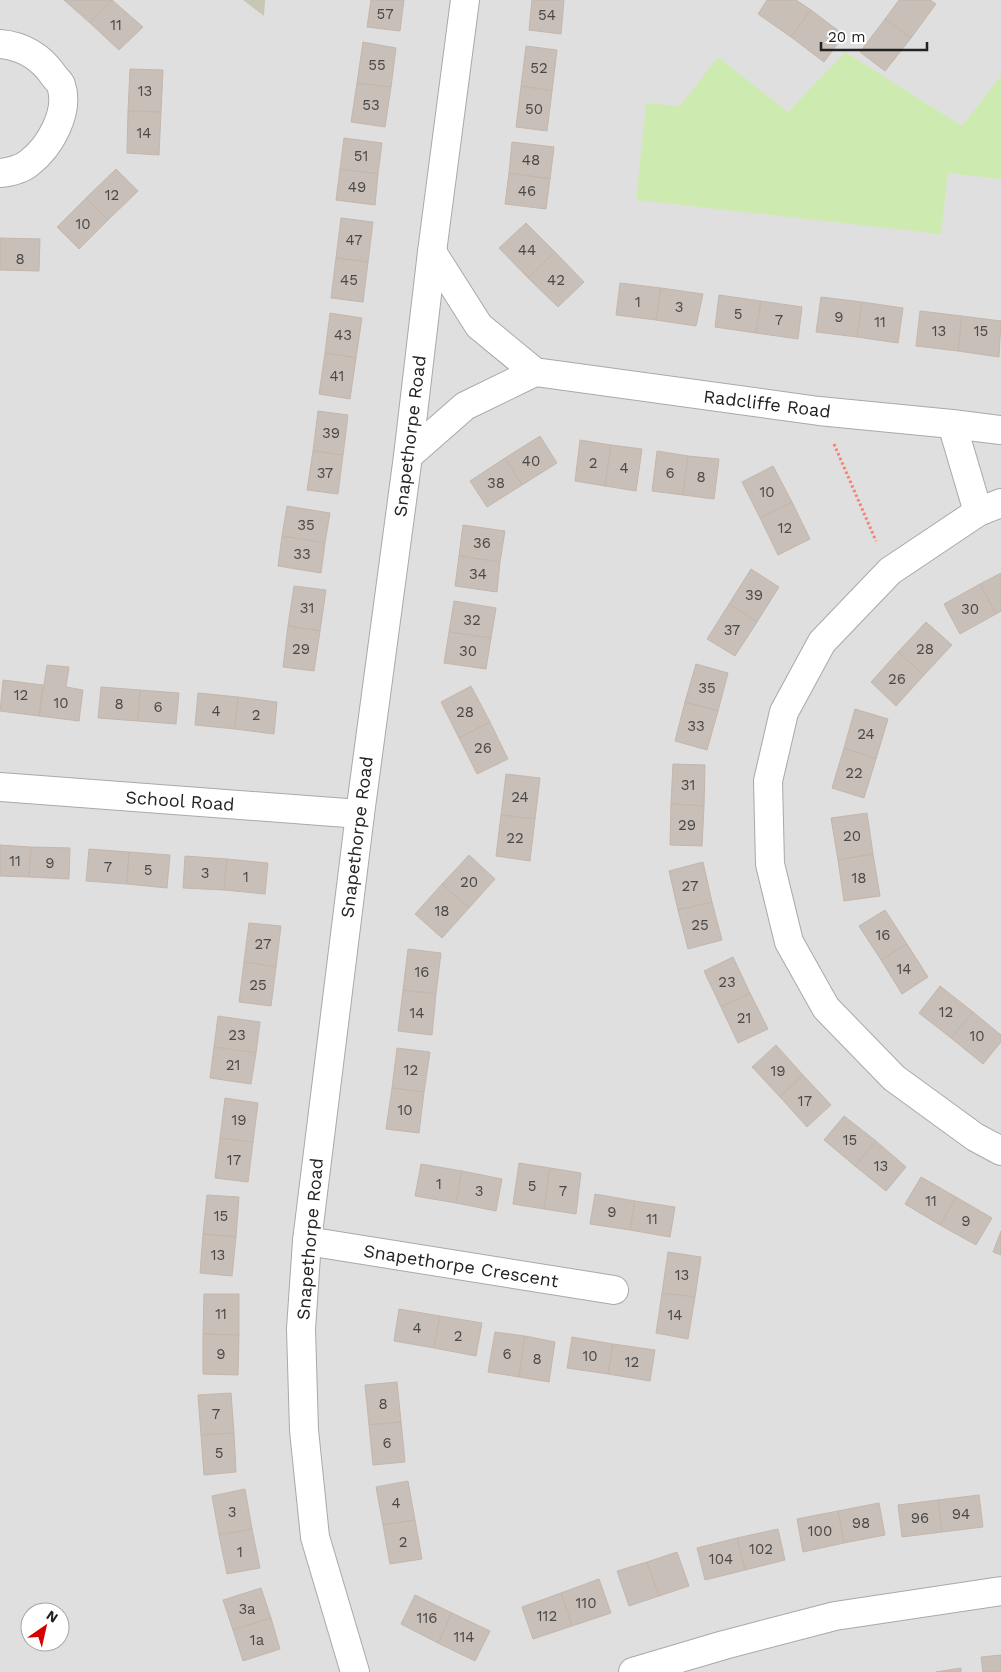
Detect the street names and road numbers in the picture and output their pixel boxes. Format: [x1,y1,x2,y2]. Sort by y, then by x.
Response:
street label: Snapethorpe Road [389,354,430,518]
street label: Radcliffe Road [702,385,832,422]
street label: Snapethorpe Road [336,755,377,919]
street label: School Road [125,786,235,815]
street label: Snapethorpe Road [292,1157,327,1321]
street label: Snapethorpe Crescent [362,1240,561,1291]

